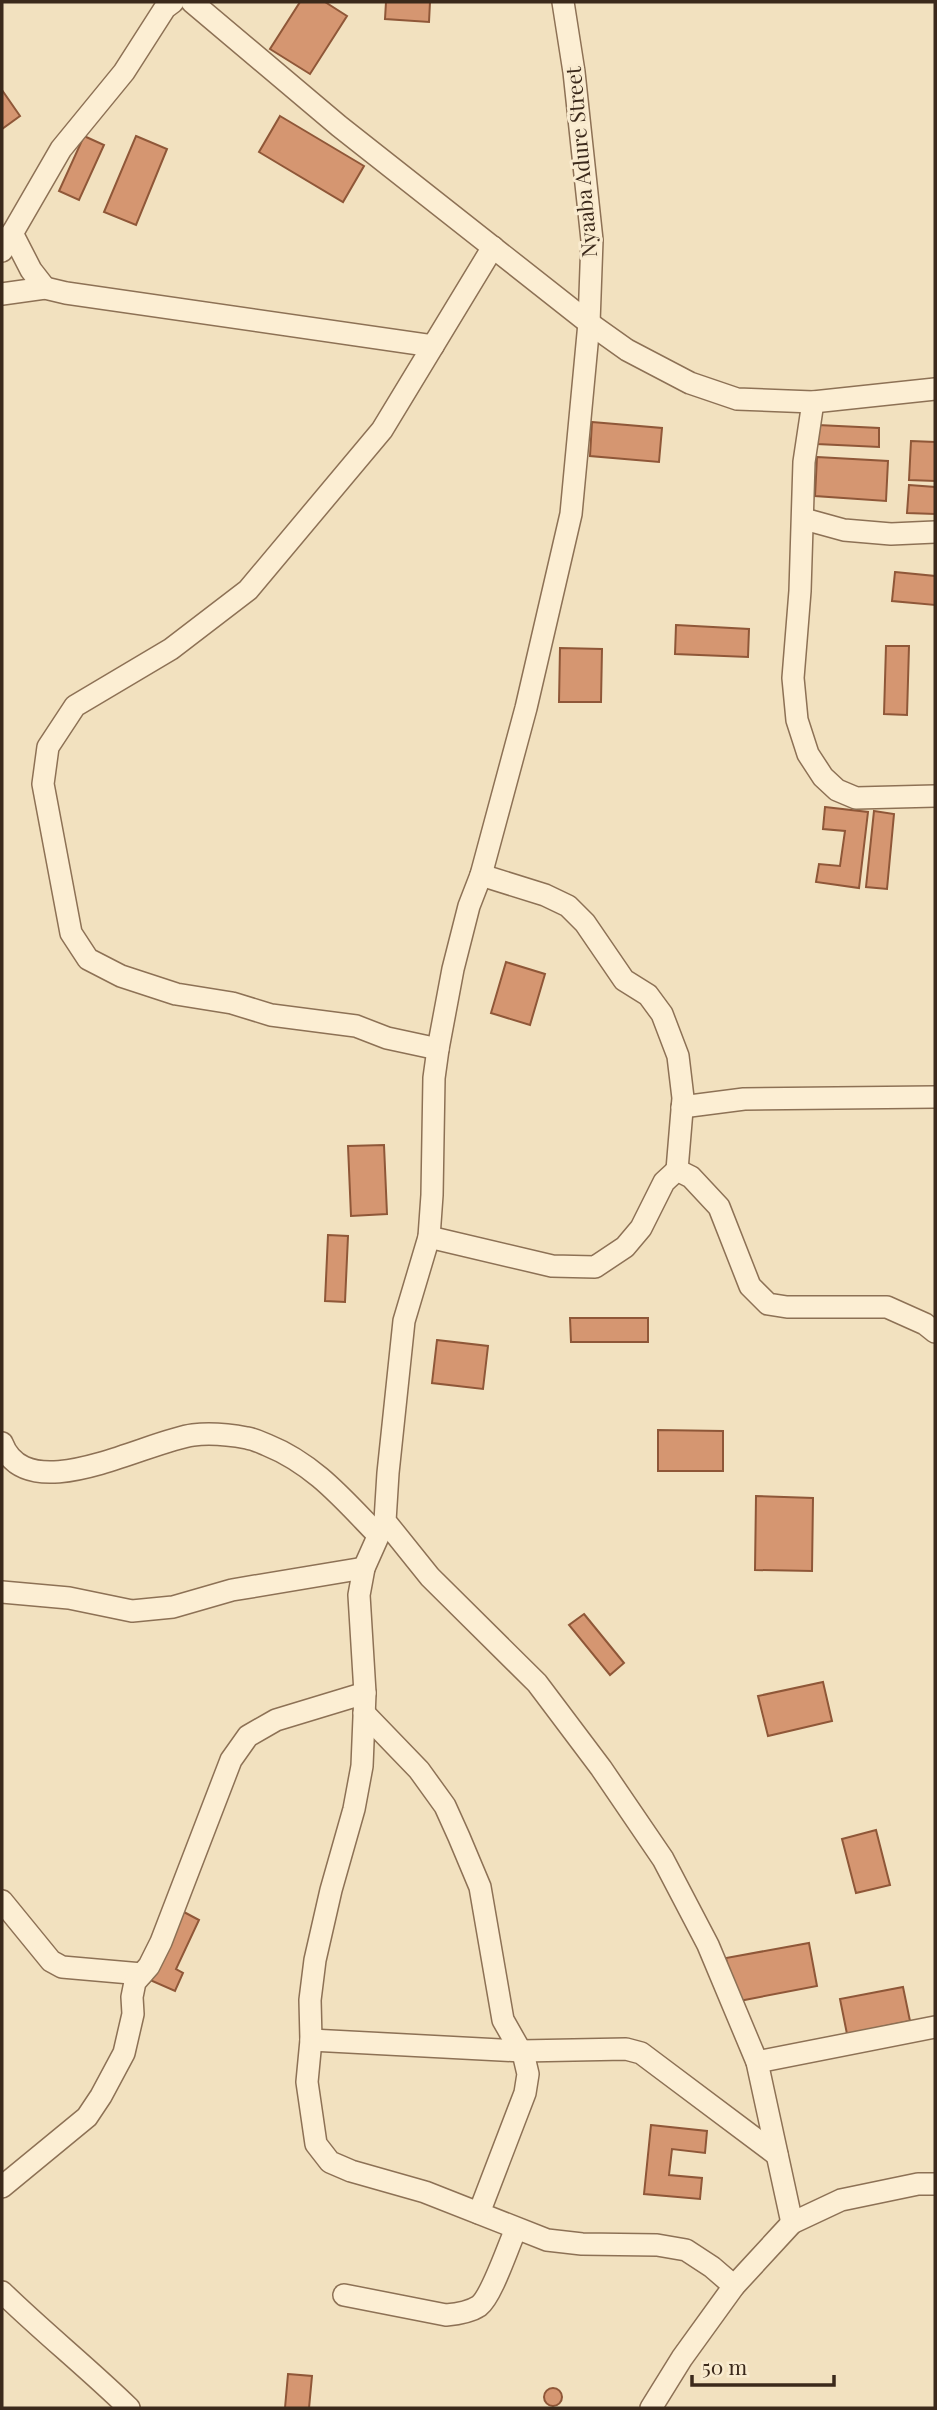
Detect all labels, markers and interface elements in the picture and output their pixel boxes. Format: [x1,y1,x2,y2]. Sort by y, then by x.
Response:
street label: Nyaaba Adure Street [558,65,602,259]
scale bar [692,2344,834,2388]
text: 50 m [702,2352,748,2380]

